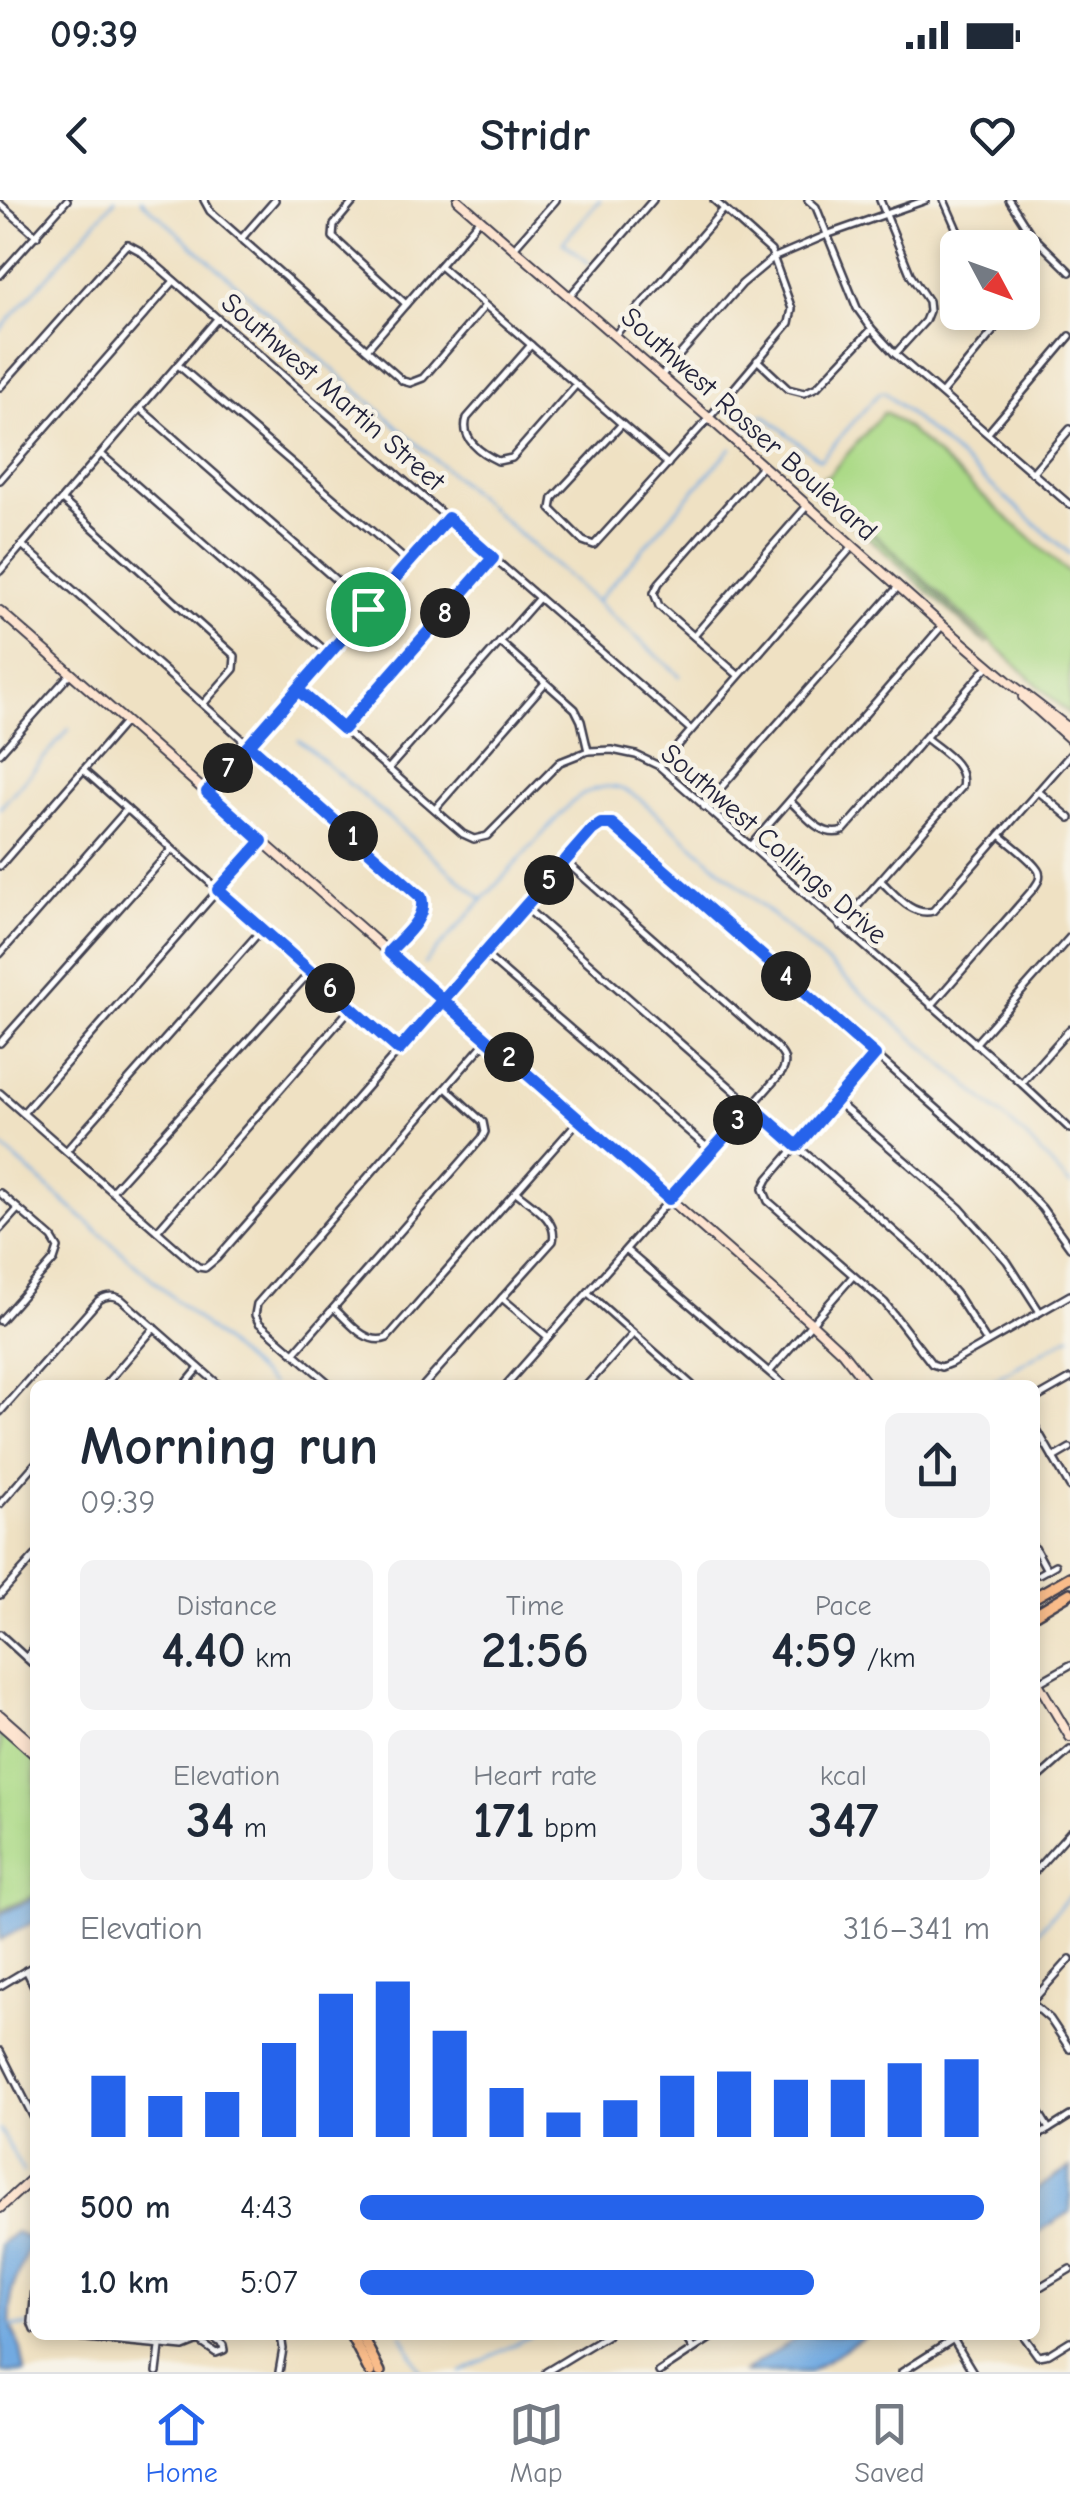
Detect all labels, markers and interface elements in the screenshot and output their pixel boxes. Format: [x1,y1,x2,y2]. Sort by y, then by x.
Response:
text: 09:39 [50,13,138,57]
icon: back [50,108,105,163]
icon: heart [965,108,1020,163]
text: Stridr [480,109,590,161]
north arrow [940,230,1040,330]
map controls [940,230,1040,330]
street label: Southwest Martin Street [215,286,452,498]
street label: Southwest Rosser Boulevard [615,301,883,547]
pin [326,567,411,652]
icon: arrive [341,582,396,637]
pin: 8 [420,588,470,638]
text: 8 [438,597,452,629]
street label: Southwest Collings Drive [654,737,894,951]
pin: 7 [203,743,253,793]
text: 7 [222,752,234,784]
pin: 1 [328,811,378,861]
text: 1 [347,820,359,852]
pin: 5 [524,855,574,905]
text: 5 [542,864,556,896]
pin: 4 [761,951,811,1001]
text: 4 [779,960,793,992]
pin: 6 [305,963,355,1013]
text: 6 [323,972,337,1004]
pin: 2 [484,1032,534,1082]
text: 2 [502,1041,516,1073]
pin: 3 [713,1095,763,1145]
text: 3 [731,1104,745,1136]
button: share [885,1413,990,1518]
text: Morning run [80,1414,378,1478]
text: 09:39 [80,1484,155,1521]
text: Distance [177,1590,277,1622]
text: Time [506,1590,564,1622]
text: Pace [815,1590,872,1622]
text: 4.40 [161,1622,246,1680]
text: 21:56 [481,1622,589,1680]
text: 4:59 [771,1622,857,1680]
text: km [246,1642,292,1674]
text: /km [857,1642,916,1674]
text: Elevation [173,1760,280,1792]
text: Heart rate [473,1760,597,1792]
text: kcal [820,1760,867,1792]
text: 34 [186,1792,234,1850]
text: 171 [473,1792,535,1850]
text: 347 [808,1792,879,1850]
text: m [234,1812,267,1844]
text: bpm [535,1812,597,1844]
text: Elevation [80,1910,203,1947]
text: 316–341 m [843,1910,990,1947]
text: 500 m [80,2189,170,2226]
text: 4:43 [240,2189,293,2226]
text: 1.0 km [80,2264,169,2301]
text: 5:07 [240,2264,298,2301]
tab: Home [145,2397,218,2489]
tab: Map [509,2397,564,2489]
tab: Saved [855,2397,925,2489]

